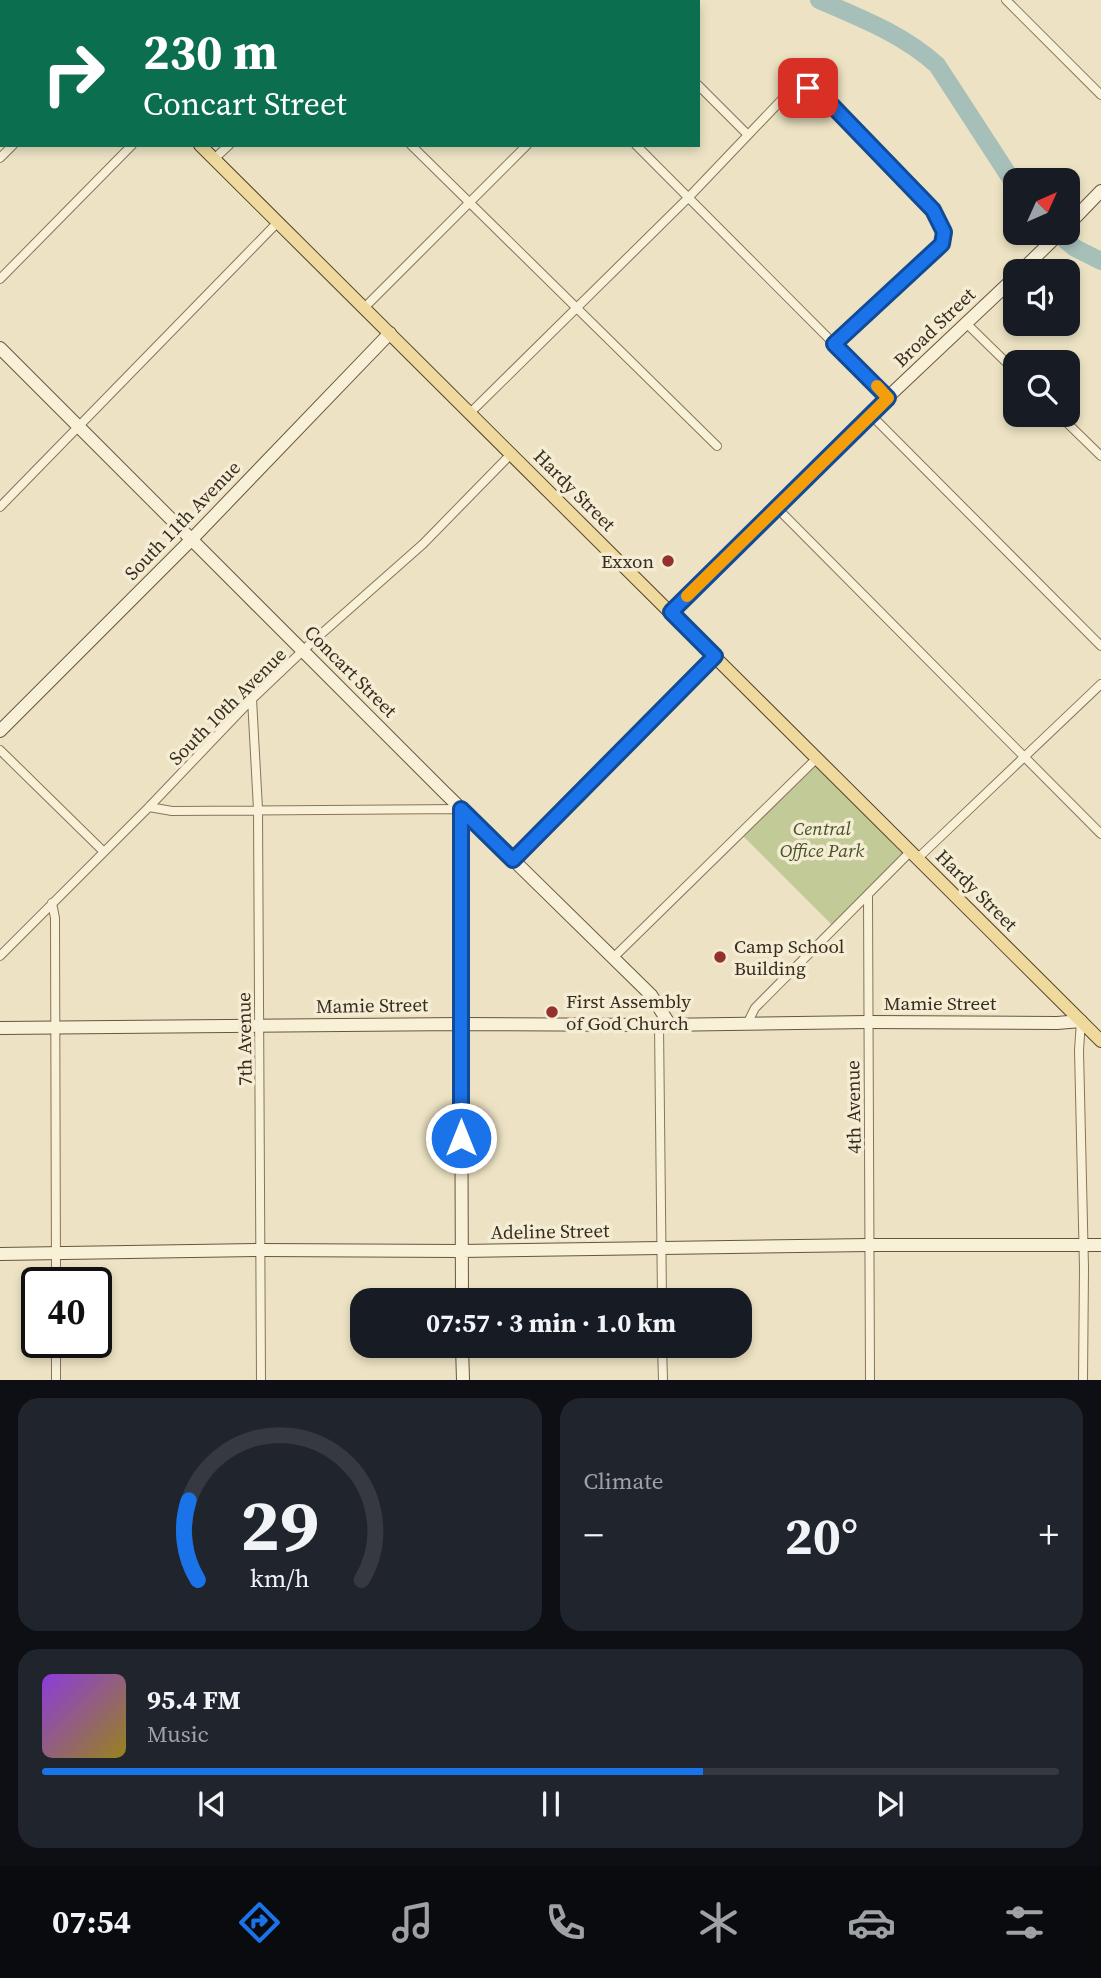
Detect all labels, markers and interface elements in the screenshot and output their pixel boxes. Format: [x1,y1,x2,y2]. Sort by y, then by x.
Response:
text: 230 m [143,18,278,85]
icon: right [28,28,119,119]
pin [778,58,838,118]
icon: arrive [789,69,827,107]
text: Concart Street [143,82,347,126]
north arrow [1003,168,1080,245]
map controls [1003,168,1080,427]
button: sound [1003,259,1080,336]
street label: Broad Street [887,281,981,373]
button: search [1003,350,1080,427]
street label: Hardy Street [528,443,622,537]
street label: South 11th Avenue [118,455,246,585]
place label: Exxon [601,548,654,574]
marker: Exxon [660,553,676,569]
street label: Concart Street [299,619,404,724]
street label: South 10th Avenue [162,641,292,771]
park label: Central Office Park [780,815,864,863]
street label: Hardy Street [930,843,1024,937]
place label: Camp School Building [734,933,845,981]
marker: Camp School Building [712,949,728,965]
place label: First Assembly of God Church [566,988,691,1036]
street label: Mamie Street [884,990,997,1016]
street label: Mamie Street [316,991,429,1019]
street label: 7th Avenue [230,992,258,1086]
marker: First Assembly of God Church [544,1004,560,1020]
street label: 4th Avenue [839,1060,867,1154]
position arrow [424,1101,498,1175]
street label: Adeline Street [490,1217,610,1245]
speed limit sign: 40 [21,1267,112,1358]
text: 07:57 · 3 min · 1.0 km [426,1305,676,1341]
text: Climate [584,1465,663,1497]
text: 29 [240,1476,319,1575]
text: 20° [785,1500,858,1571]
text: − [584,1509,604,1561]
text: + [1039,1509,1059,1561]
text: km/h [250,1561,310,1595]
text: 95.4 FM [147,1682,241,1718]
text: Music [147,1718,209,1750]
icon: previous [193,1785,231,1823]
icon: pause [532,1785,570,1823]
icon: next [871,1785,909,1823]
icon: directions [235,1898,284,1947]
icon: music [388,1898,437,1947]
icon: phone [541,1898,590,1947]
icon: climate [694,1898,743,1947]
icon: car [847,1898,896,1947]
icon: filters [1000,1898,1049,1947]
text: 07:54 [52,1900,131,1944]

